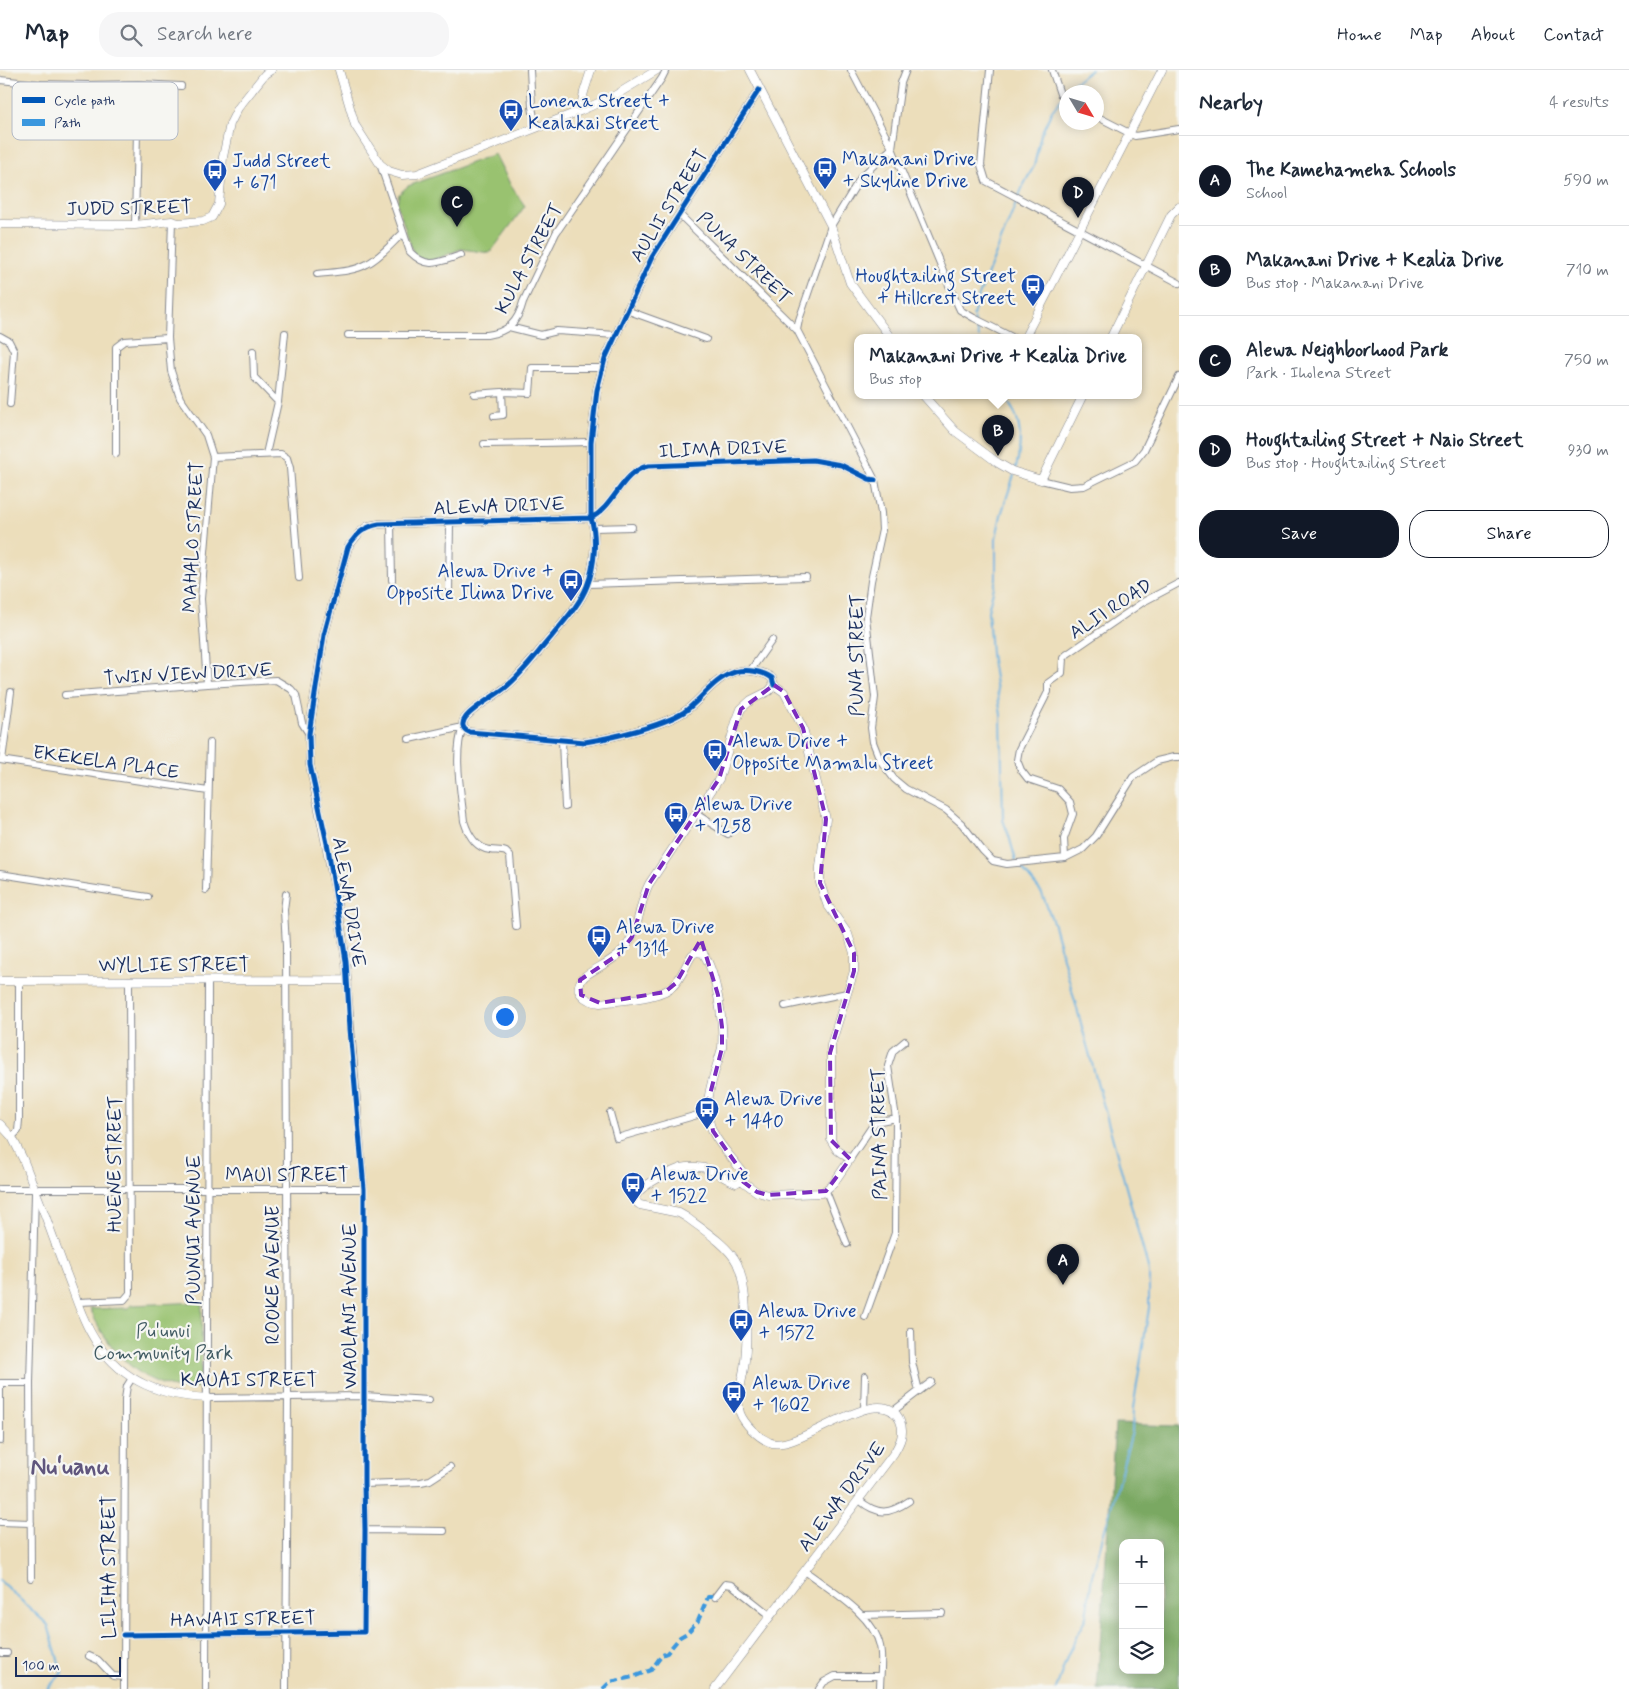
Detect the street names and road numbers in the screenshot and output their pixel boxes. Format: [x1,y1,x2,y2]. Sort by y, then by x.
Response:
street label: AULII STREET [625,145,714,267]
street label: JUDD STREET [66,195,192,222]
street label: KULA STREET [490,199,569,319]
street label: PUNA STREET [691,206,797,310]
street label: ILIMA DRIVE [658,435,788,464]
street label: MAHALO STREET [177,461,210,613]
street label: ALEWA DRIVE [433,492,565,521]
street label: ALII ROAD [1064,573,1157,645]
street label: PUNA STREET [845,594,870,716]
street label: TWIN VIEW DRIVE [103,658,273,691]
street label: EKEKELA PLACE [31,740,180,785]
street label: ALEWA DRIVE [326,835,371,969]
street label: WYLLIE STREET [98,953,250,978]
street label: PAINA STREET [866,1068,893,1200]
street label: HUENE STREET [103,1096,128,1232]
street label: PUUNUI AVENUE [182,1155,207,1305]
street label: MAUI STREET [225,1163,349,1188]
street label: ROOKE AVENUE [261,1205,286,1345]
street label: WAOLANI AVENUE [338,1223,363,1389]
street label: KAUAI STREET [180,1368,318,1393]
street label: ALEWA DRIVE [793,1437,892,1557]
street label: LILIHA STREET [97,1495,122,1639]
street label: HAWAII STREET [170,1606,316,1633]

